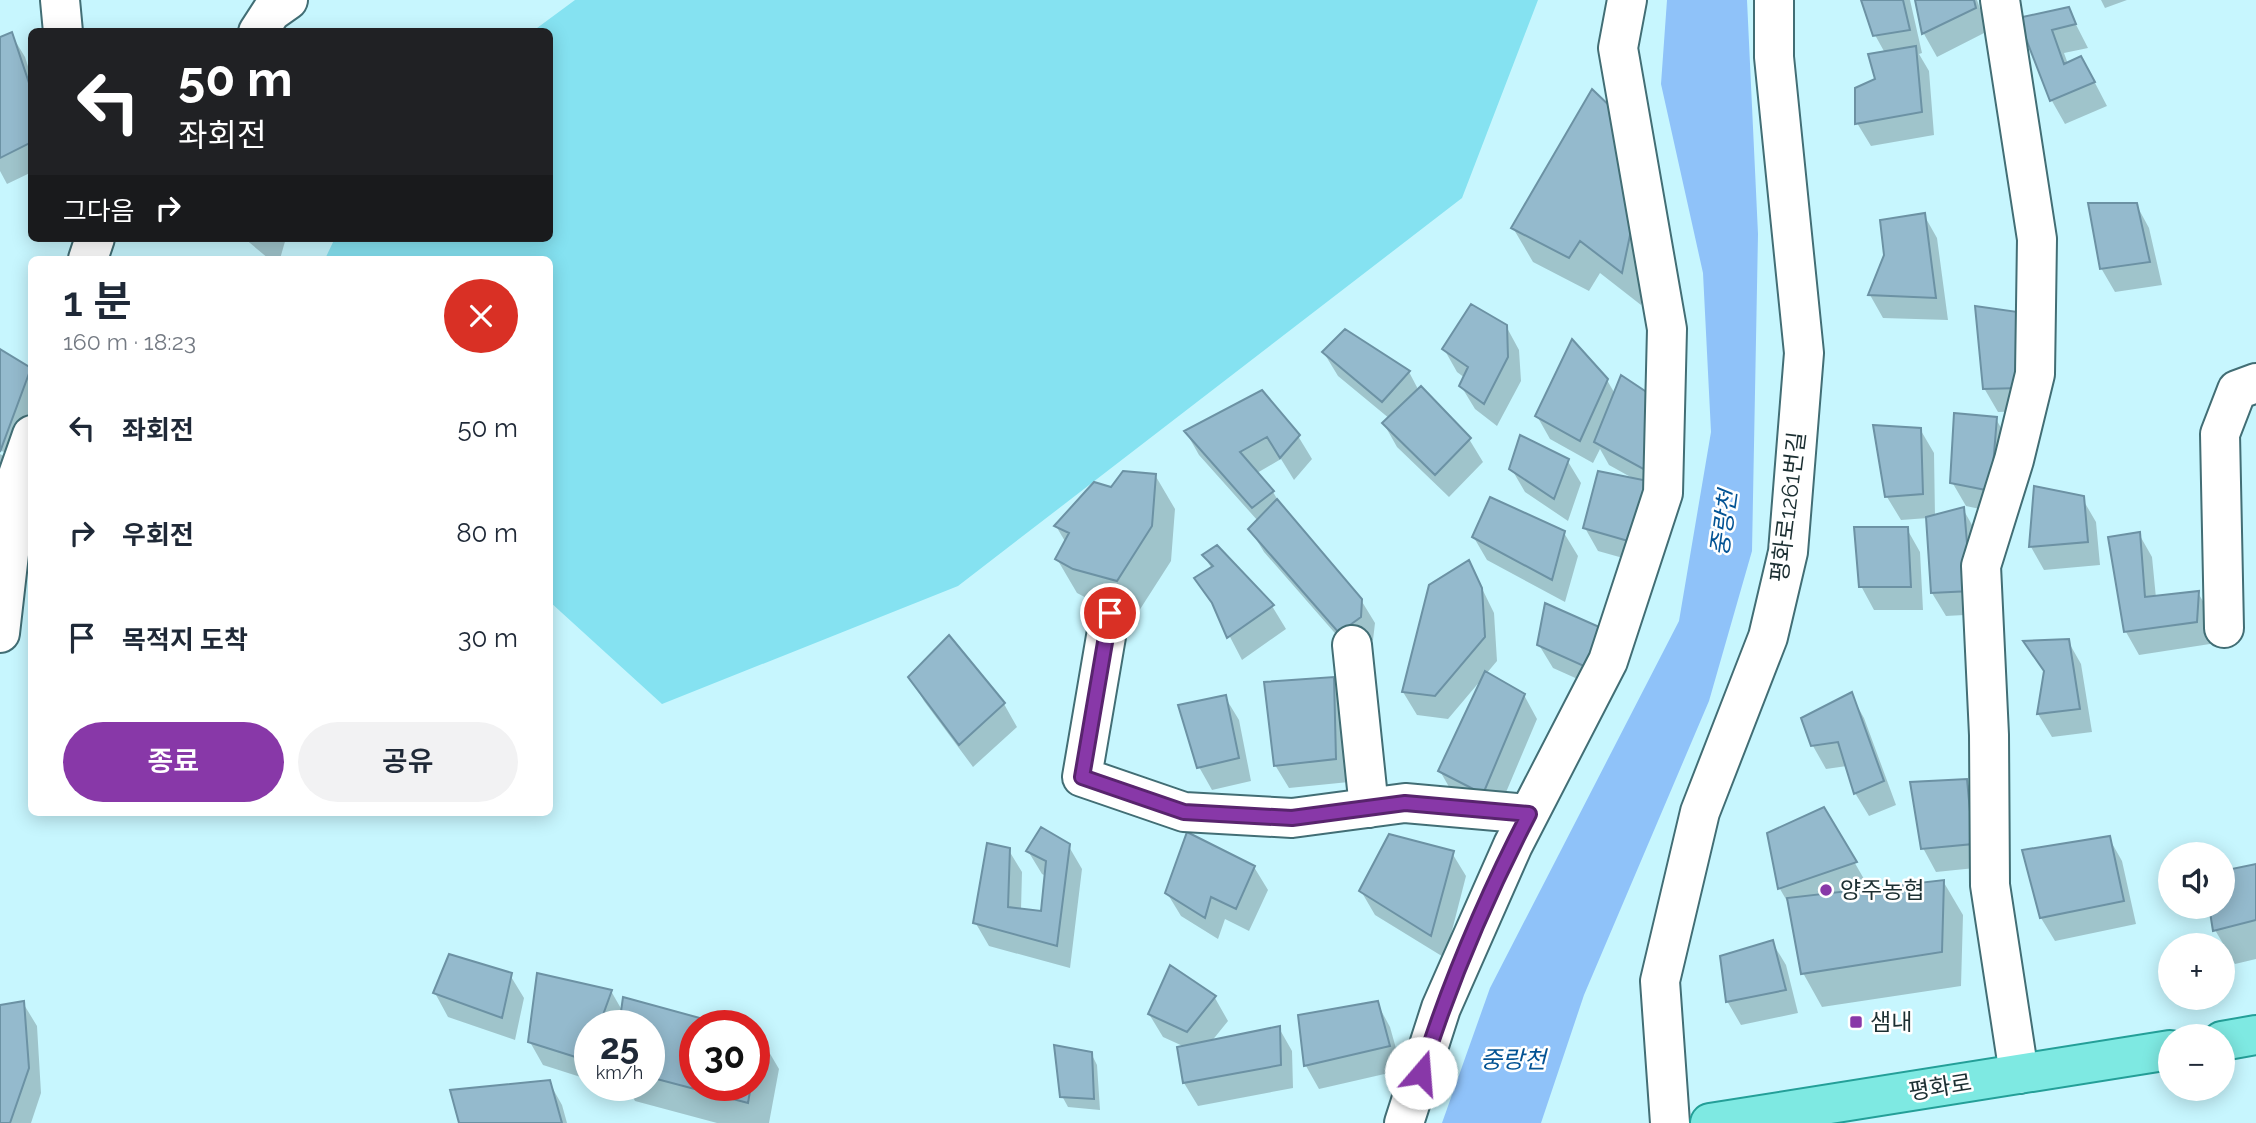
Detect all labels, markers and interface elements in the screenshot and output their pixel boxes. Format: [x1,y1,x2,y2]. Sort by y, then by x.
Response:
text: 50 m [178,50,293,107]
icon: left [63,56,154,147]
text: 좌회전 [178,116,266,153]
icon: right [149,189,187,227]
text: 그다음 [63,196,135,226]
text: 1 분 [63,277,132,326]
button: close [444,279,518,353]
text: 160 m · 18:23 [63,328,196,355]
icon: left [63,409,101,447]
text: 50 m [457,413,518,443]
text: 좌회전 [122,415,194,445]
street label: 평화로1261번길 [1765,430,1810,584]
water label: 중랑천 [1705,485,1743,558]
icon: right [63,514,101,552]
text: 80 m [456,518,518,548]
text: 우회전 [122,520,194,550]
pin [1080,583,1140,643]
icon: arrive [1091,594,1129,632]
icon: arrive [63,619,101,657]
text: 30 m [458,623,518,653]
text: 목적지 도착 [122,625,248,655]
button: 종료 [63,722,284,802]
button: 공유 [298,722,518,802]
map controls [2158,842,2235,1101]
button: sound [2158,842,2235,919]
place label: 양주농협 [1840,876,1925,903]
marker: 양주농협 [1818,882,1834,898]
button: + [2158,933,2235,1010]
place label: 샘내 [1870,1008,1912,1035]
speed limit sign: 30 [679,1010,770,1101]
marker: 샘내 [1848,1014,1864,1030]
button: − [2158,1024,2235,1101]
text: 25 [600,1026,639,1067]
position arrow [1384,1036,1458,1110]
water label: 중랑천 [1480,1045,1549,1074]
text: km/h [596,1062,643,1083]
street label: 평화로 [1906,1068,1973,1105]

